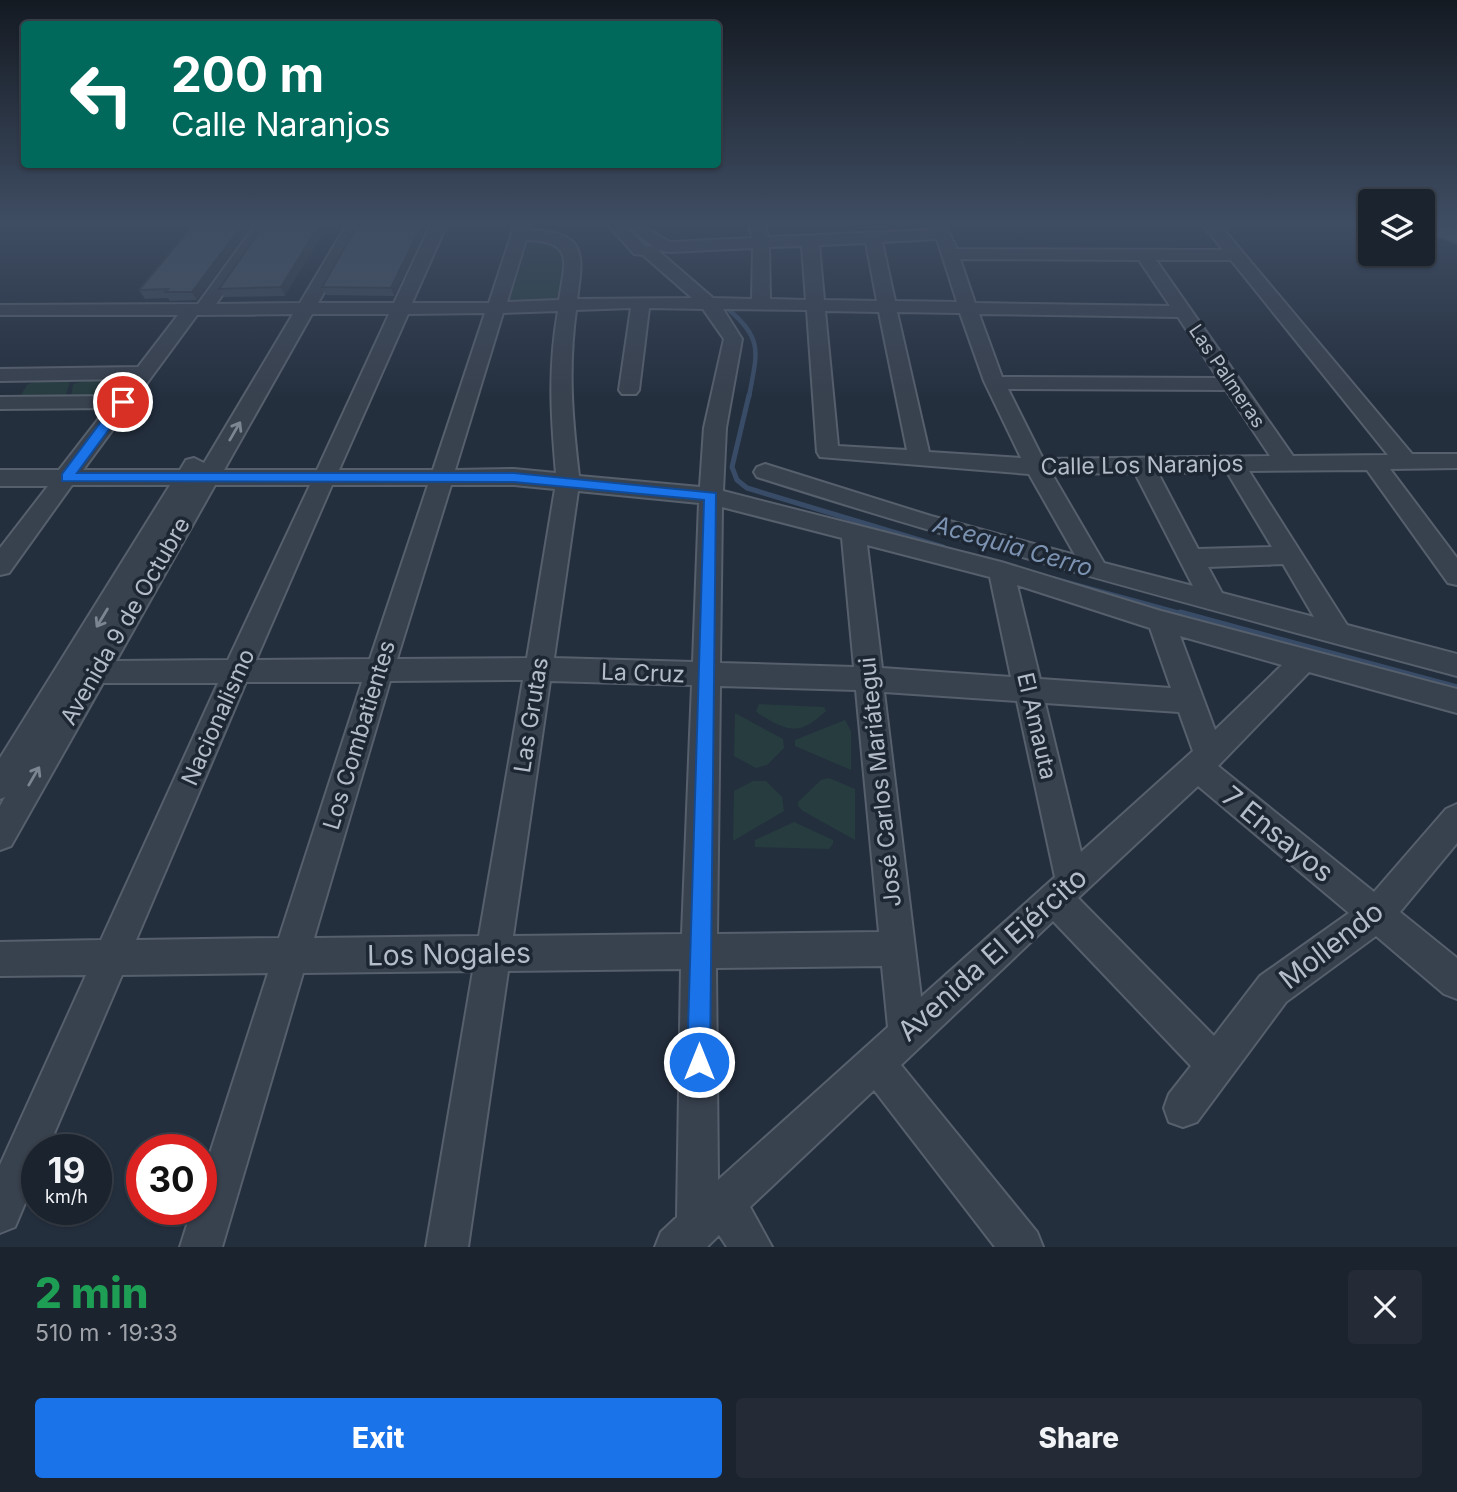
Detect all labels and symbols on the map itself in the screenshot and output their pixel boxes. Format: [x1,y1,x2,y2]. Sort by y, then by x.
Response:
street label: Las Palmeras [1184,320,1270,432]
pin [93,372,153,432]
one-way arrow [228,422,242,442]
street label: Calle Los Naranjos [1040,449,1244,481]
water label: Acequia Cerro [929,509,1096,583]
street label: Avenida 9 de Octubre [54,512,196,730]
one-way arrow [94,608,108,628]
street label: Los Combatientes [317,637,401,833]
street label: Nacionalismo [175,644,261,790]
street label: Las Grutas [508,655,554,775]
street label: José Carlos Mariátegui [853,656,907,908]
street label: La Cruz [600,658,686,688]
street label: El Amauta [1011,670,1063,782]
one-way arrow [28,767,42,787]
street label: 7 Ensayos [1215,779,1341,889]
street label: Avenida El Ejército [890,860,1094,1048]
street label: Mollendo [1272,894,1390,996]
street label: Los Nogales [367,936,531,972]
position arrow [662,1025,736,1099]
speed limit sign: 30 [126,1134,217,1225]

